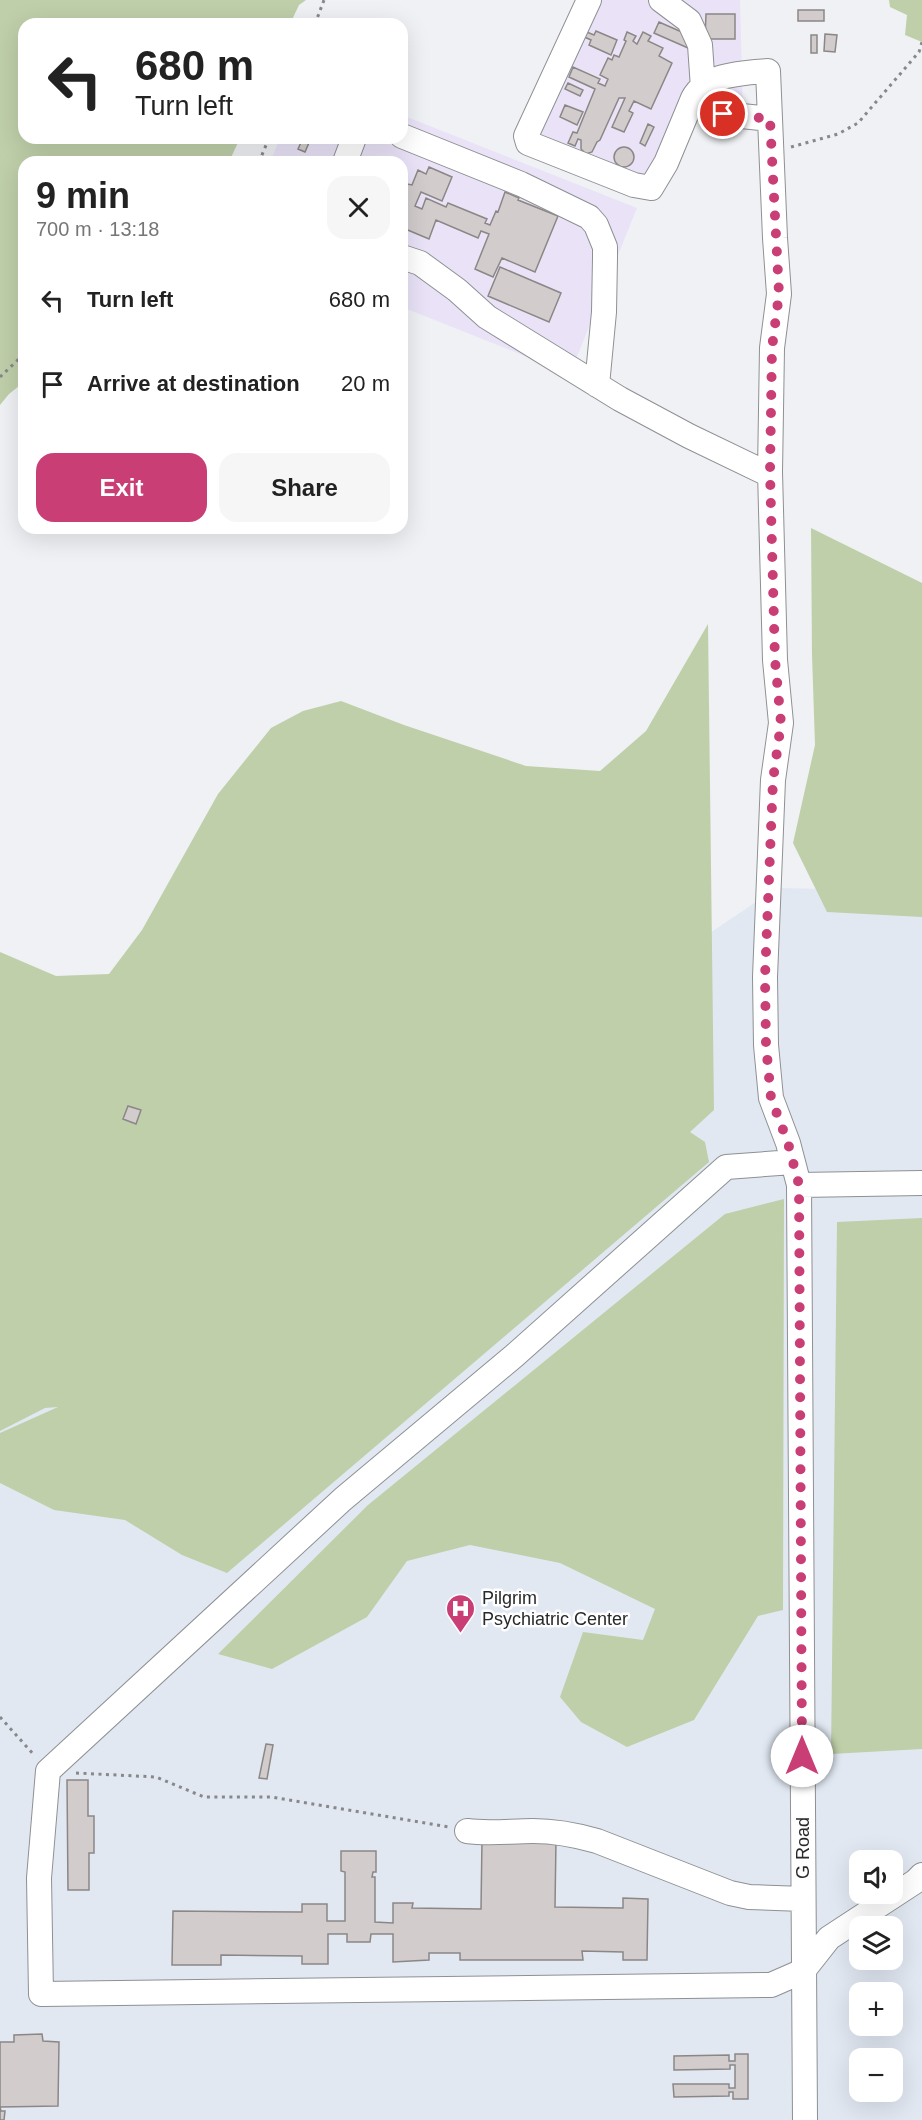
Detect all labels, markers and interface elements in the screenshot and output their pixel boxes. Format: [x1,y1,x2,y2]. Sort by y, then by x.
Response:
icon: left [36,42,114,120]
text: 680 m [135,42,254,89]
pin [697,88,748,139]
text: Turn left [135,91,233,121]
icon: arrive [706,97,739,130]
text: 9 min [36,175,130,216]
button: close [327,176,390,239]
text: 700 m · 13:18 [36,218,159,240]
icon: left [36,284,69,317]
text: Turn left [87,287,173,312]
text: 680 m [329,287,390,312]
icon: arrive [36,368,69,401]
text: Arrive at destination [87,371,300,396]
text: 20 m [341,371,390,396]
button: Exit [36,453,207,522]
button: Share [219,453,390,522]
place label: Pilgrim Psychiatric Center [482,1588,628,1629]
hospital icon: Pilgrim Psychiatric Center [445,1592,477,1634]
position arrow [770,1724,834,1788]
street label: G Road [793,1817,813,1879]
map controls [849,1850,903,2102]
button: sound [849,1850,903,1904]
button: layers [849,1916,903,1970]
button: + [849,1982,903,2036]
button: − [849,2048,903,2102]

